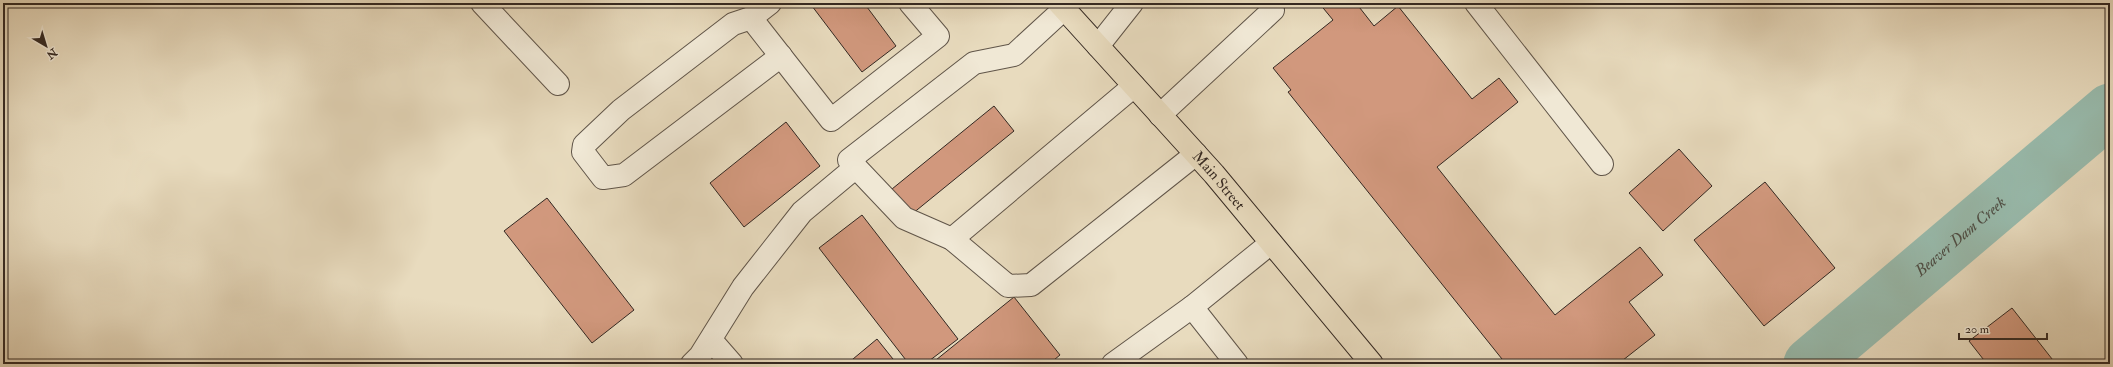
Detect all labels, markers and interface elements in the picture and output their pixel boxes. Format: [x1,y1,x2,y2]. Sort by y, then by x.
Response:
north arrow [26,26,66,66]
text: N [43,45,61,62]
street label: Main Street [1188,147,1250,214]
water label: Beaver Dam Creek [1910,192,2010,282]
scale bar [1959,315,2047,341]
text: 20 m [1965,322,1990,337]

